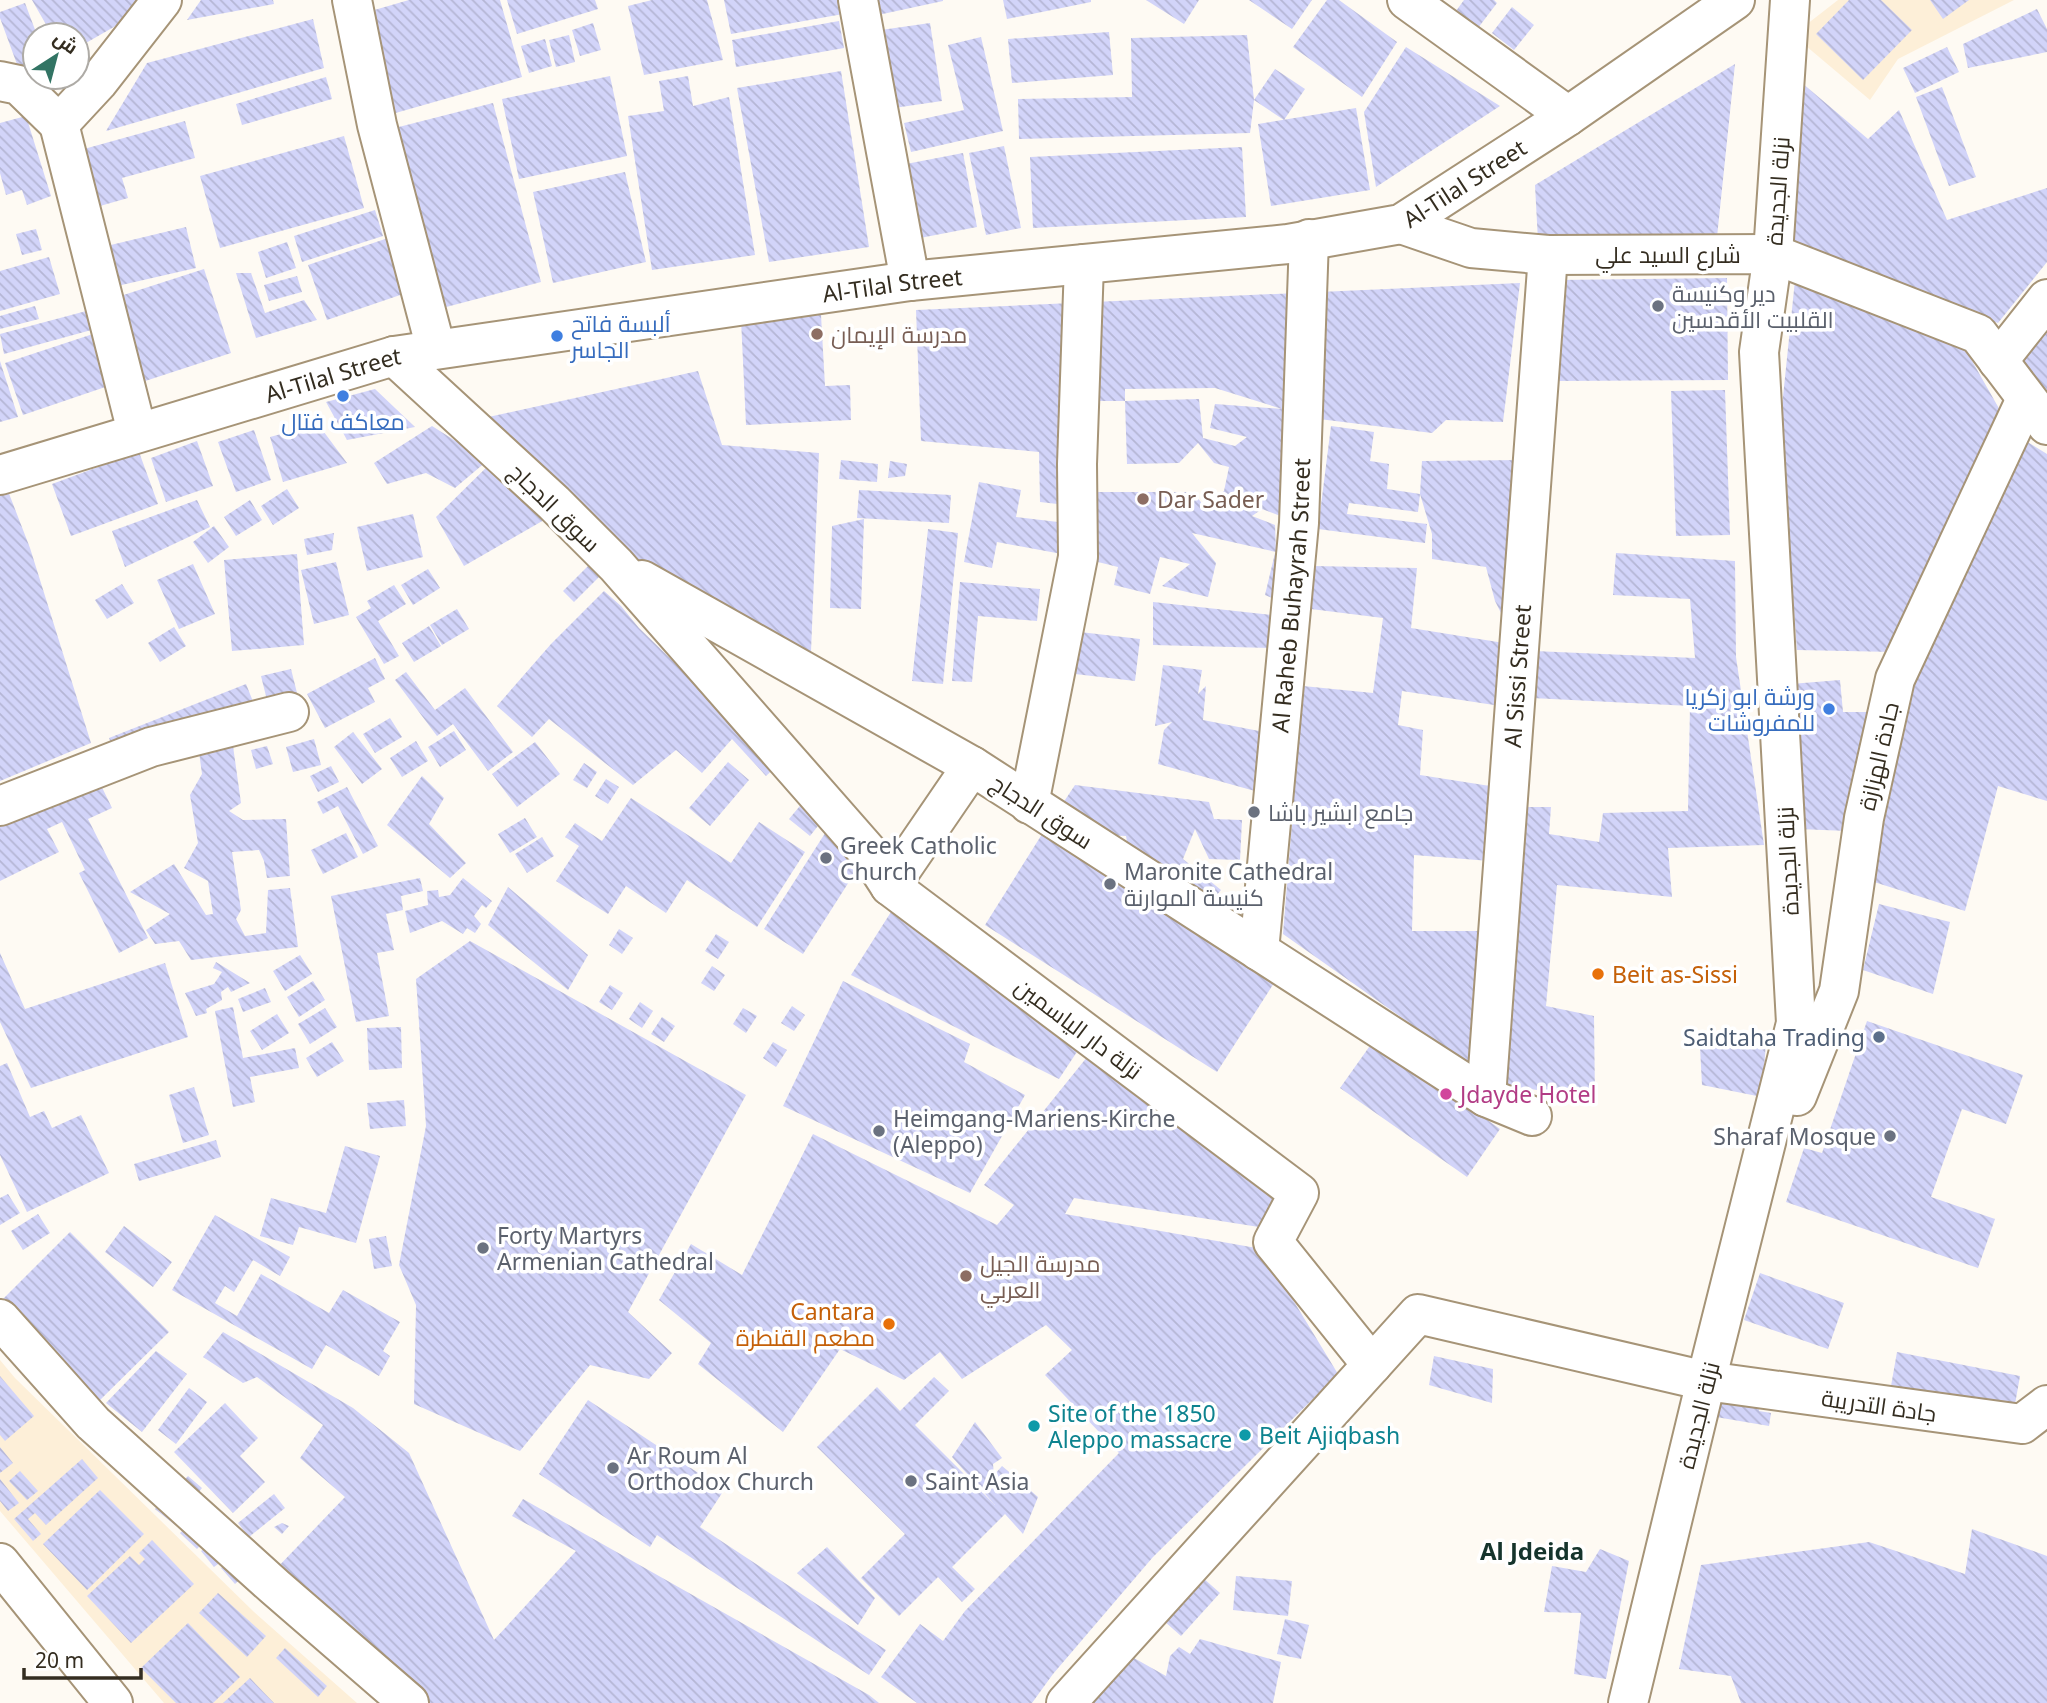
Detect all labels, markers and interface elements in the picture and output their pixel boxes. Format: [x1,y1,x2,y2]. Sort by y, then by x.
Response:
north arrow [21,21,91,91]
text: ش [48,25,83,60]
street label: Al-Tilal Street [1396,131,1532,235]
street label: نزلة الجديدة [1757,135,1797,247]
street label: شارع السيد علي [1595,238,1741,273]
street label: Al-Tilal Street [820,260,964,310]
place label: دير وكنيسة القلبيت الأقدسين [1672,277,1834,335]
marker: دير وكنيسة القلبيت الأقدسين [1650,298,1666,314]
place label: ألبسة فاتح الجاسر [569,307,671,365]
place label: مدرسة الإيمان [831,318,967,350]
marker: مدرسة الإيمان [809,326,825,342]
marker: ألبسة فاتح الجاسر [549,328,565,344]
street label: Al-Tilal Street [261,339,403,410]
marker: معاكف فتال [335,388,351,404]
place label: معاكف فتال [281,405,405,437]
street label: سوق الدجاج [502,455,608,559]
street label: Al Raheb Buhayrah Street [1263,458,1317,734]
place label: Dar Sader [1157,483,1265,515]
marker: Dar Sader [1135,491,1151,507]
street label: Al Sissi Street [1496,603,1538,749]
place label: ورشة ابو زكريا للمفروشات [1684,680,1815,738]
street label: جادة الهزازة [1850,699,1906,813]
marker: ورشة ابو زكريا للمفروشات [1821,701,1837,717]
street label: سوق الدجاج [984,766,1099,857]
place label: جامع ابشير باشا [1268,796,1413,829]
marker: جامع ابشير باشا [1246,804,1262,820]
street label: نزلة الجديدة [1768,806,1806,916]
place label: Greek Catholic Church [840,829,997,887]
marker: Greek Catholic Church [818,850,834,866]
place label: Maronite Cathedral كنيسة الموارنة [1124,855,1333,913]
marker: Maronite Cathedral كنيسة الموارنة [1102,876,1118,892]
place label: Beit as-Sissi [1612,958,1738,990]
marker: Beit as-Sissi [1590,966,1606,982]
street label: نزلة دار الياسمين [1009,970,1149,1086]
place label: Saidtaha Trading [1683,1021,1865,1053]
marker: Saidtaha Trading [1871,1029,1887,1045]
place label: Jdayde Hotel [1458,1078,1596,1110]
marker: Jdayde Hotel [1438,1086,1454,1102]
place label: Heimgang-Mariens-Kirche (Aleppo) [893,1102,1176,1160]
place label: Sharaf Mosque [1713,1120,1876,1152]
marker: Heimgang-Mariens-Kirche (Aleppo) [871,1123,887,1139]
marker: Sharaf Mosque [1882,1128,1898,1144]
place label: Forty Martyrs Armenian Cathedral [497,1219,714,1277]
marker: Forty Martyrs Armenian Cathedral [475,1240,491,1256]
place label: مدرسة الجيل العربي [980,1247,1101,1308]
marker: مدرسة الجيل العربي [958,1268,974,1284]
place label: Cantara مطعم القنطرة [736,1295,875,1354]
marker: Cantara مطعم القنطرة [881,1316,897,1332]
street label: نزلة الجديدة [1669,1358,1727,1472]
street label: جادة التدريبة [1819,1381,1939,1429]
place label: Site of the 1850 Aleppo massacre [1048,1397,1232,1455]
marker: Site of the 1850 Aleppo massacre [1026,1418,1042,1434]
place label: Beit Ajiqbash [1259,1419,1400,1451]
marker: Beit Ajiqbash [1237,1427,1253,1443]
place label: Ar Roum Al Orthodox Church [627,1439,814,1497]
marker: Ar Roum Al Orthodox Church [605,1460,621,1476]
place label: Saint Asia [925,1465,1030,1497]
marker: Saint Asia [903,1473,919,1489]
district label: Al Jdeida [1480,1534,1584,1567]
scale bar [24,1636,142,1680]
text: 20 m [35,1646,84,1674]

